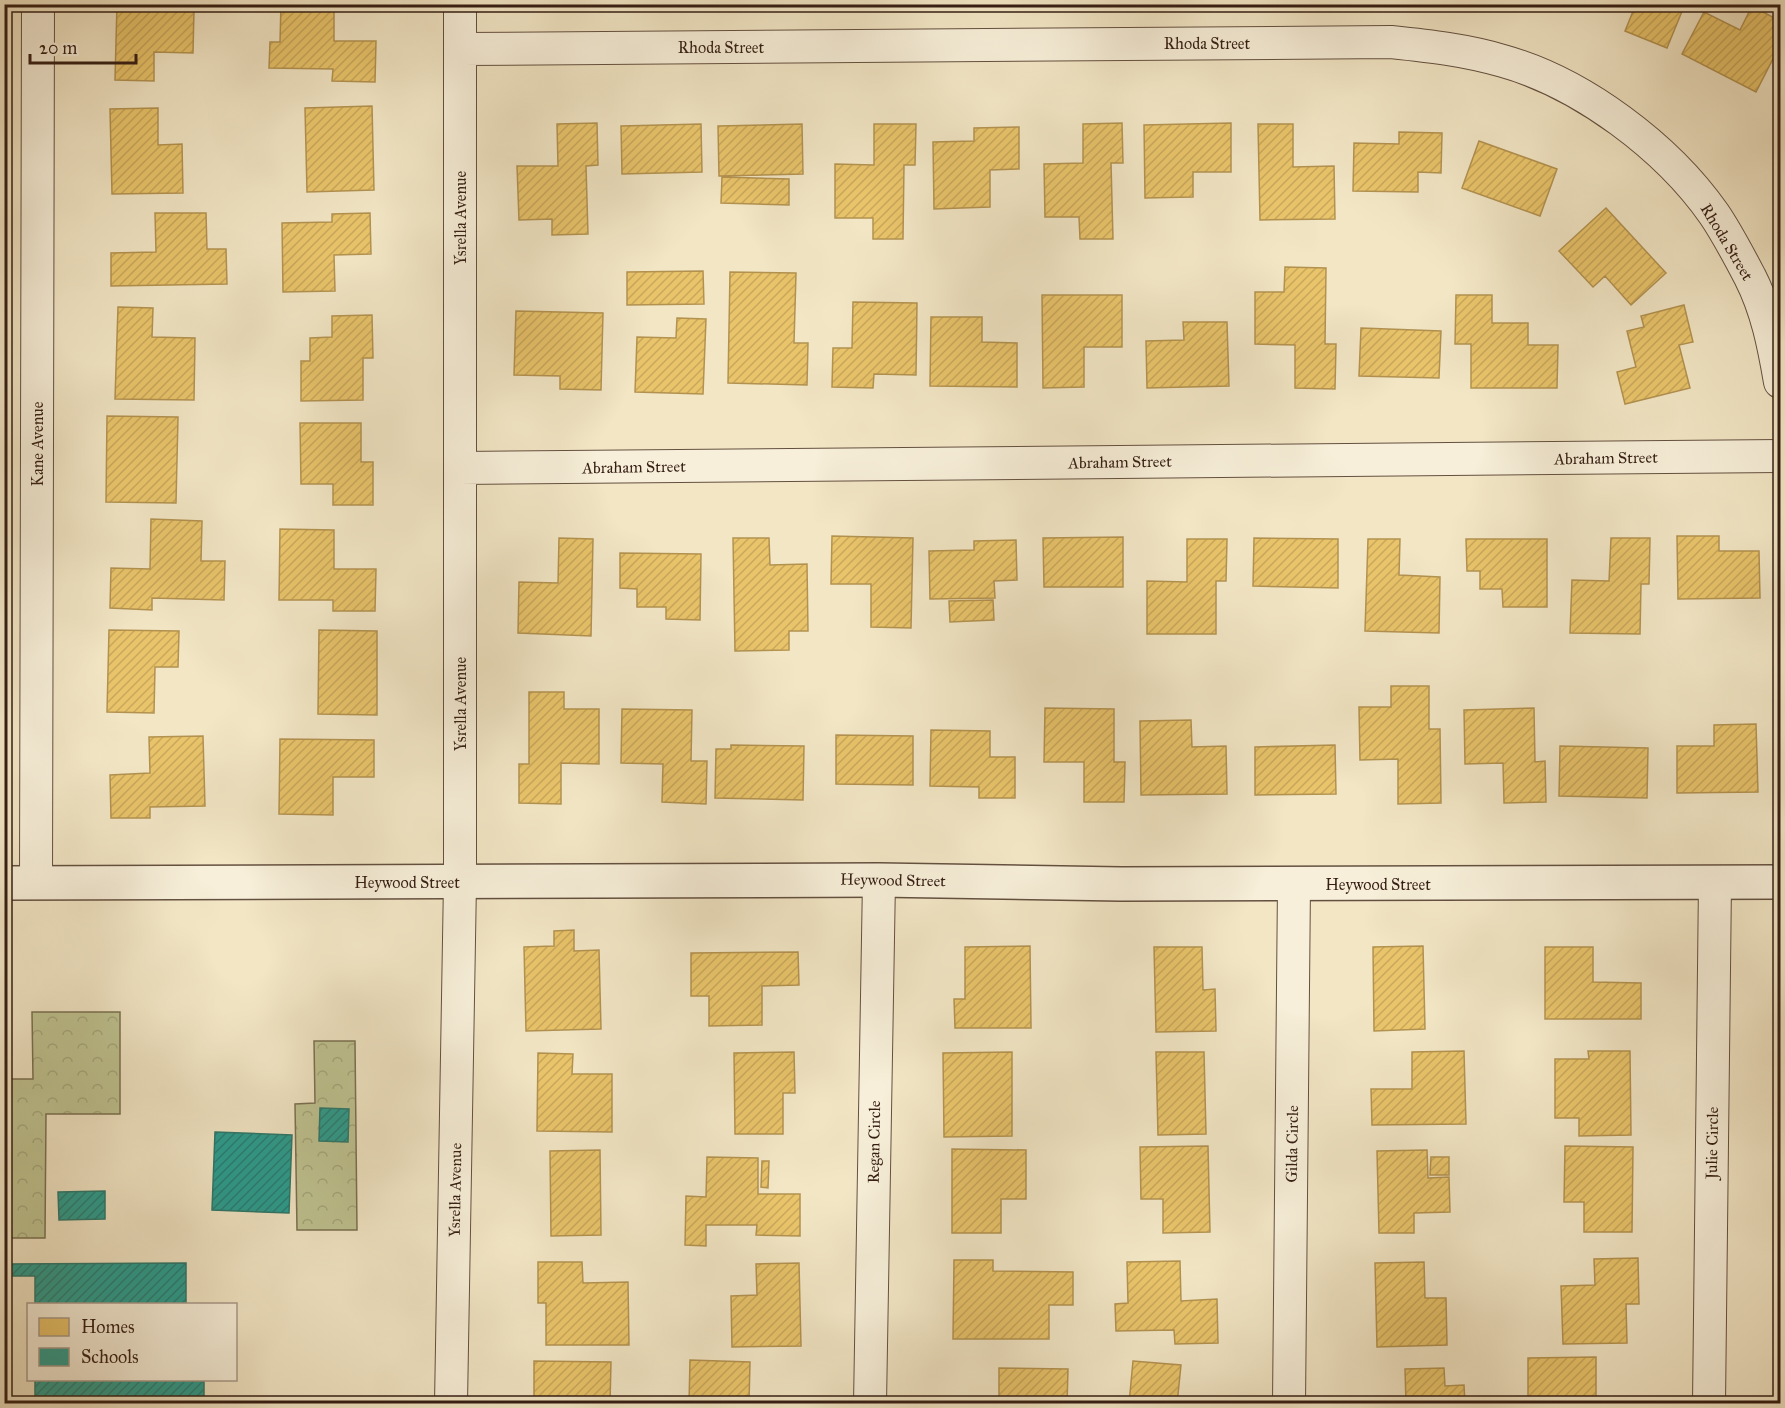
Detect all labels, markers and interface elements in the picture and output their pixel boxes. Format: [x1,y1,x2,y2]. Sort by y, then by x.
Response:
scale bar [30,27,136,65]
street label: Rhoda Street [1164,34,1250,53]
text: 20 m [39,37,77,59]
street label: Rhoda Street [678,38,764,57]
street label: Ysrella Avenue [451,171,470,265]
street label: Rhoda Street [1697,200,1758,284]
street label: Kane Avenue [28,401,47,486]
street label: Abraham Street [1553,448,1658,468]
street label: Abraham Street [1067,452,1172,472]
street label: Abraham Street [581,457,686,477]
street label: Ysrella Avenue [451,657,470,751]
street label: Heywood Street [840,870,946,890]
street label: Heywood Street [354,873,460,892]
street label: Heywood Street [1325,875,1431,894]
street label: Regan Circle [864,1100,885,1184]
street label: Gilda Circle [1282,1105,1302,1183]
street label: Julie Circle [1702,1106,1723,1181]
street label: Ysrella Avenue [445,1142,465,1237]
legend [27,1303,237,1381]
text: Homes [81,1316,135,1338]
text: Schools [81,1346,139,1368]

